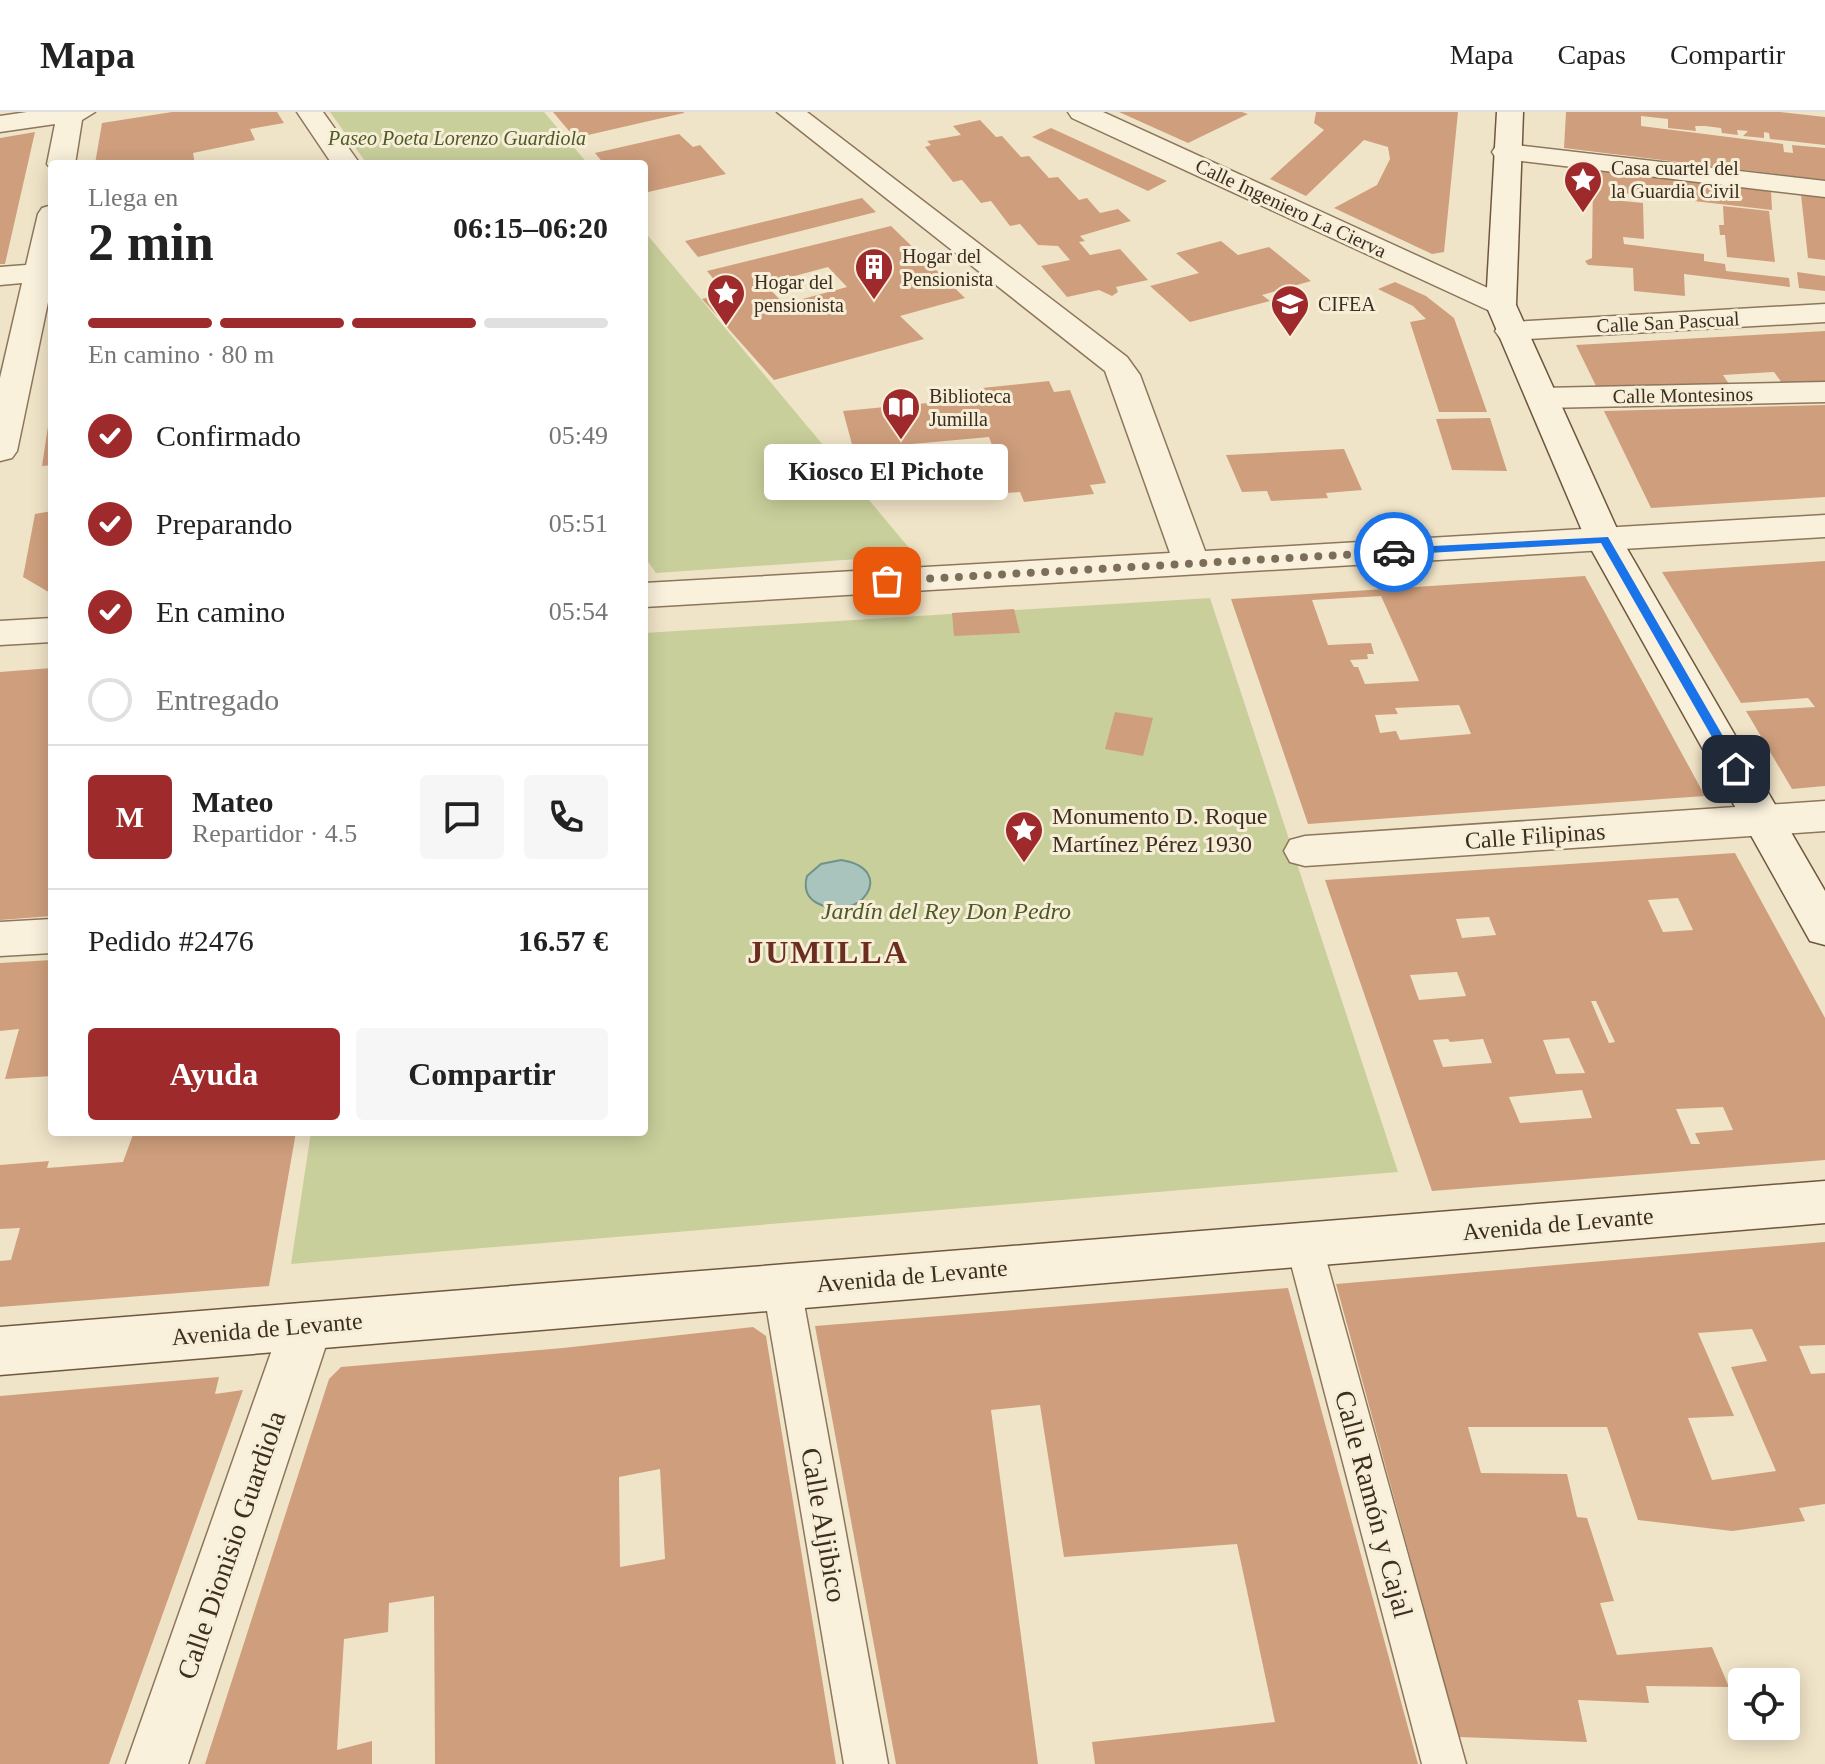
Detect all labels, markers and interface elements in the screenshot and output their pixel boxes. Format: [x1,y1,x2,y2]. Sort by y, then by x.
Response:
text: Mapa [40,34,135,76]
text: Mapa [1450,39,1513,70]
text: Capas [1557,39,1626,70]
text: Compartir [1670,39,1785,70]
park label: Paseo Poeta Lorenzo Guardiola [327,127,586,149]
street label: Calle Ingeniero La Cierva [1192,154,1390,263]
place label: Casa cuartel del la Guardia Civil [1611,157,1740,202]
place icon: Casa cuartel del la Guardia Civil [1562,159,1604,214]
text: Llega en [88,183,178,212]
text: 06:15–06:20 [453,211,608,244]
text: 2 min [88,214,214,271]
place label: Hogar del Pensionista [902,245,993,290]
building icon: Hogar del Pensionista [853,246,895,301]
place label: Hogar del pensionista [754,271,844,317]
place icon: Hogar del pensionista [705,272,747,327]
school or university icon: CIFEA [1269,283,1311,338]
place label: CIFEA [1318,293,1376,315]
street label: Calle San Pascual [1596,307,1741,337]
text: En camino · 80 m [88,340,274,369]
street label: Calle Montesinos [1613,383,1754,407]
place label: Biblioteca Jumilla [929,385,1011,430]
library icon: Biblioteca Jumilla [880,386,922,441]
icon: check [88,414,132,458]
text: Confirmado [156,419,301,452]
text: 05:49 [549,421,608,450]
callout: Kiosco El Pichote [765,445,1009,501]
text: Kiosco El Pichote [789,457,983,486]
icon: check [88,502,132,546]
text: Preparando [156,507,293,540]
text: 05:51 [549,509,608,538]
courier [1354,512,1434,592]
icon: car [1372,530,1416,574]
pin [853,547,921,615]
icon: bag [865,559,909,603]
icon: check [88,590,132,634]
text: En camino [156,595,285,628]
text: 05:54 [549,597,608,626]
text: Entregado [156,683,279,716]
pin [1702,735,1770,803]
icon: home [1714,747,1758,791]
button: chat [420,775,504,859]
button: phone [524,775,608,859]
text: Mateo [192,785,274,818]
text: M [116,800,144,833]
place label: Monumento D. Roque Martínez Pérez 1930 [1052,803,1267,857]
place icon: Monumento D. Roque Martínez Pérez 1930 [1003,809,1045,864]
street label: Calle Filipinas [1464,818,1606,854]
text: Repartidor · 4.5 [192,819,357,848]
park label: Jardín del Rey Don Pedro [821,898,1071,924]
text: Pedido #2476 [88,924,254,957]
text: 16.57 € [518,924,608,957]
district label: JUMILLA [747,934,909,970]
button: Ayuda [88,1028,340,1120]
button: Compartir [356,1028,608,1120]
street label: Avenida de Levante [1461,1203,1655,1245]
street label: Avenida de Levante [815,1255,1009,1297]
street label: Avenida de Levante [170,1308,364,1350]
street label: Calle Ramón y Cajal [1329,1387,1419,1621]
street label: Calle Dionisio Guardiola [171,1406,292,1683]
street label: Calle Aljibico [795,1445,853,1605]
map controls [1728,1668,1800,1740]
button: locate [1728,1668,1800,1740]

